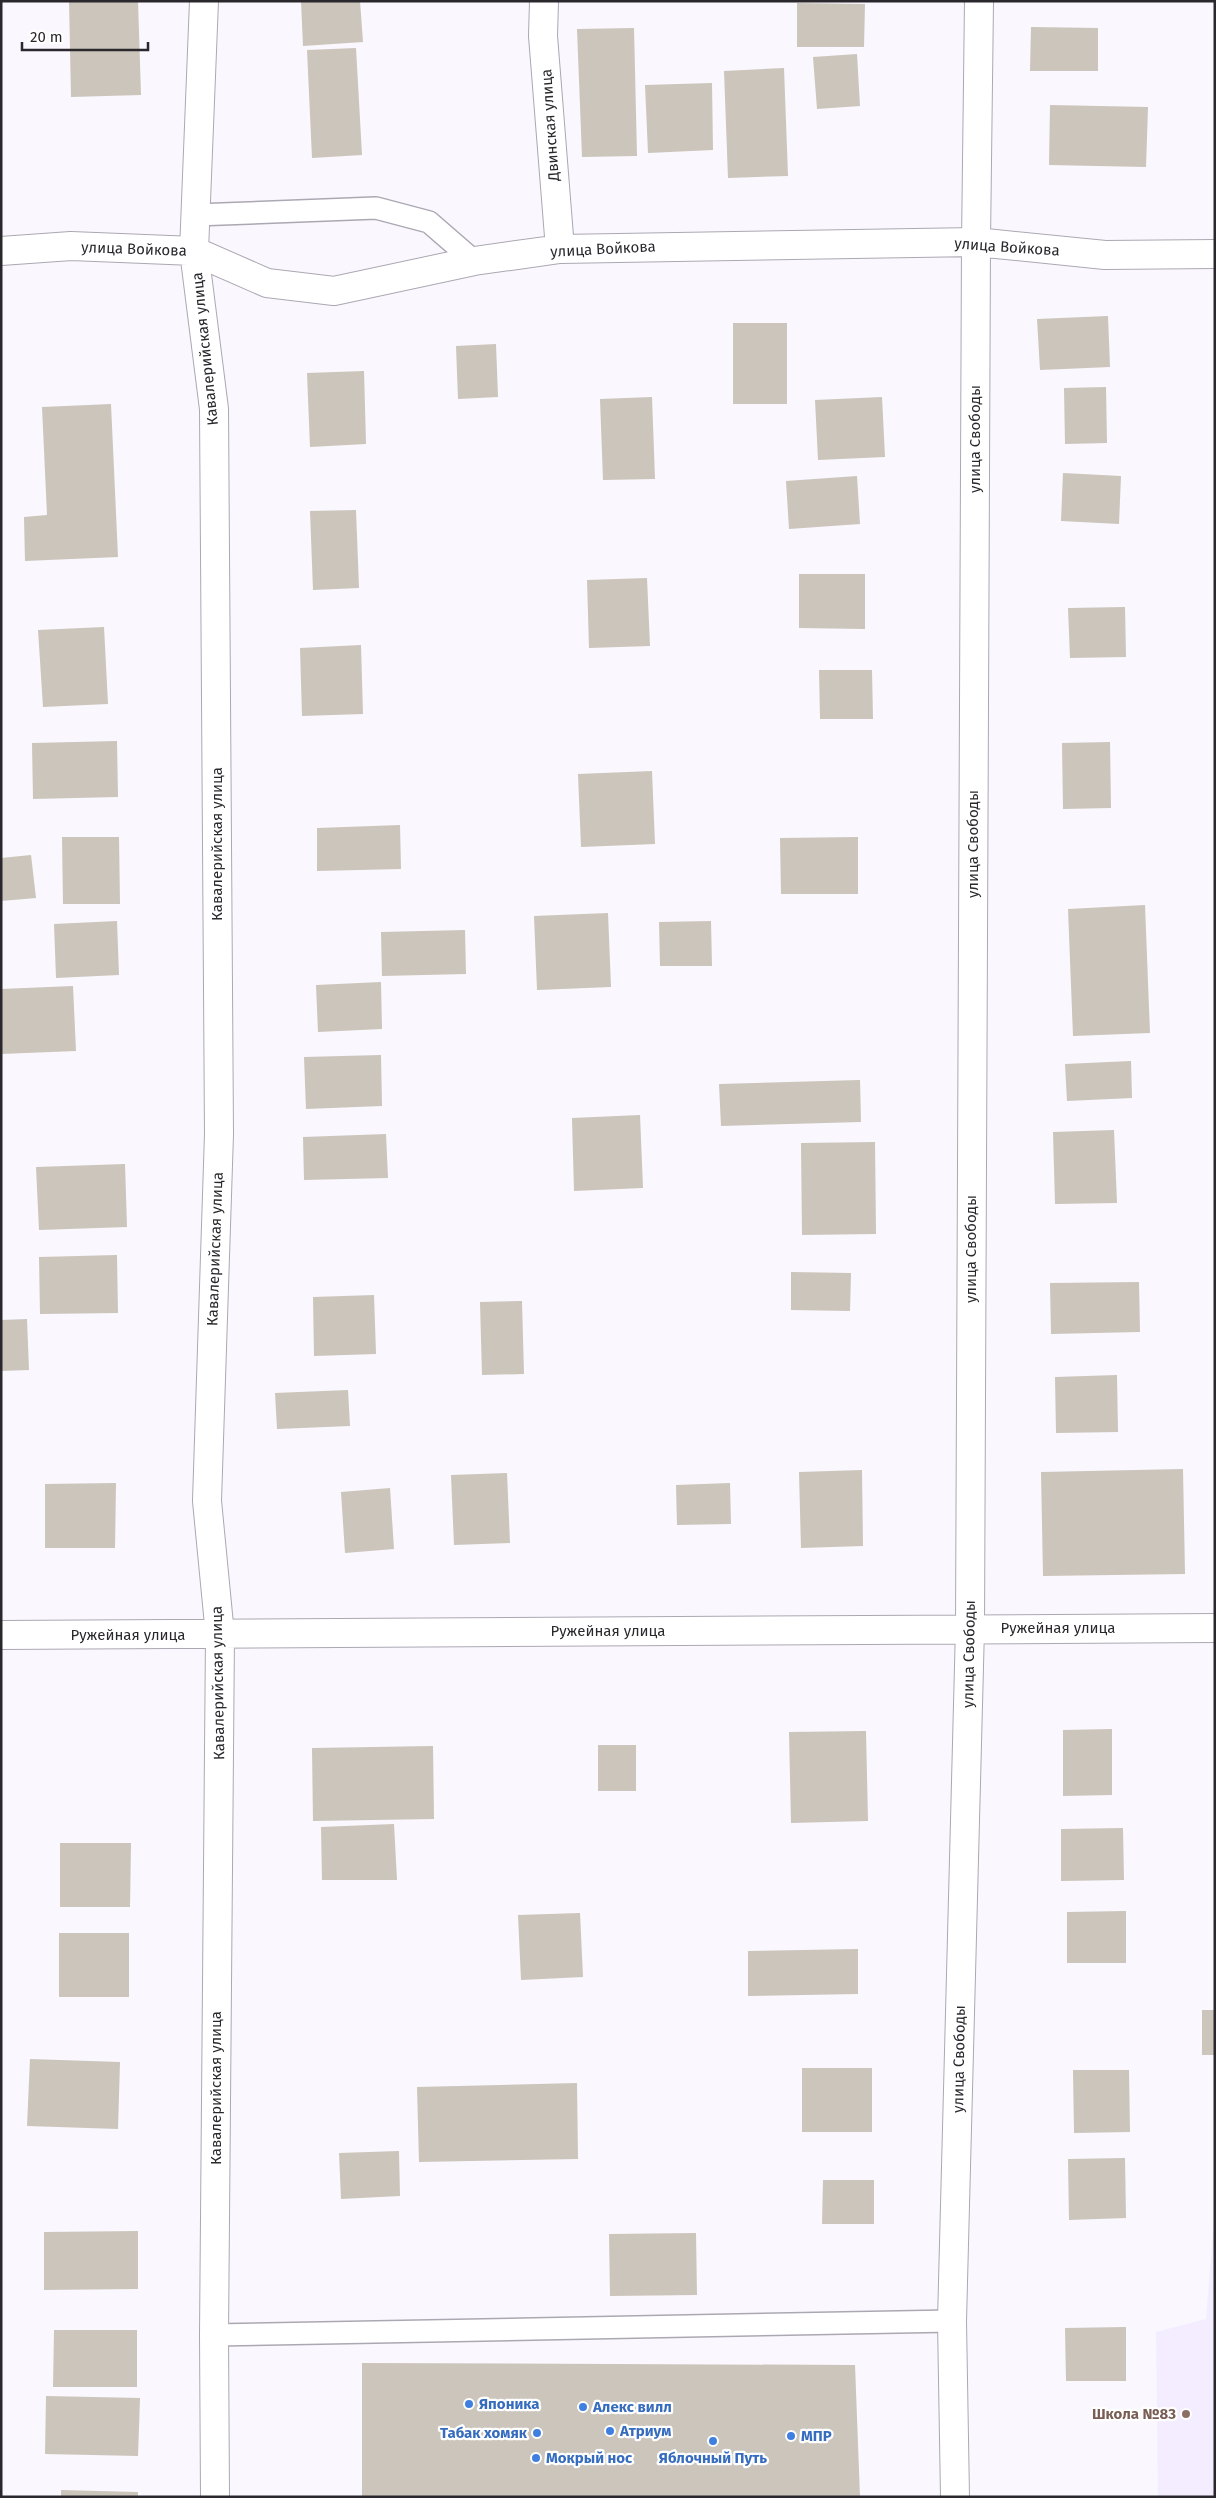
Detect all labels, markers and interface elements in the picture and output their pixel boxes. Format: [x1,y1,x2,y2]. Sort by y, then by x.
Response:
scale bar [22,20,149,52]
text: 20 m [30,28,63,46]
street label: Двинская улица [537,68,563,183]
street label: улица Войкова [954,234,1060,260]
street label: улица Войкова [550,237,656,261]
street label: улица Войкова [81,238,187,260]
street label: Кавалерийская улица [188,271,222,427]
street label: улица Свободы [966,385,984,493]
street label: Кавалерийская улица [208,767,226,921]
street label: улица Свободы [964,790,982,898]
street label: Кавалерийская улица [203,1172,227,1326]
street label: улица Свободы [962,1195,980,1303]
street label: улица Свободы [959,1600,979,1708]
street label: Кавалерийская улица [208,1606,228,1760]
street label: Ружейная улица [1001,1619,1115,1637]
street label: Ружейная улица [551,1622,665,1640]
street label: Ружейная улица [71,1626,185,1644]
street label: улица Свободы [949,2005,969,2113]
street label: Кавалерийская улица [207,2011,225,2165]
place label: Японика [479,2395,540,2413]
marker: Японика [463,2398,475,2410]
place label: Алекс вилл [592,2398,672,2416]
marker: Алекс вилл [577,2401,589,2413]
place label: Школа №83 [1092,2405,1176,2423]
marker: Школа №83 [1180,2408,1192,2420]
place label: Атриум [619,2422,671,2440]
place label: Табак хомяк [440,2424,528,2442]
marker: Атриум [604,2425,616,2437]
marker: Табак хомяк [531,2427,543,2439]
place label: МПР [801,2427,832,2445]
marker: МПР [785,2430,797,2442]
marker: Яблочный Путь [707,2435,719,2447]
place label: Мокрый нос [546,2449,633,2467]
place label: Яблочный Путь [659,2449,767,2467]
marker: Мокрый нос [530,2452,542,2464]

